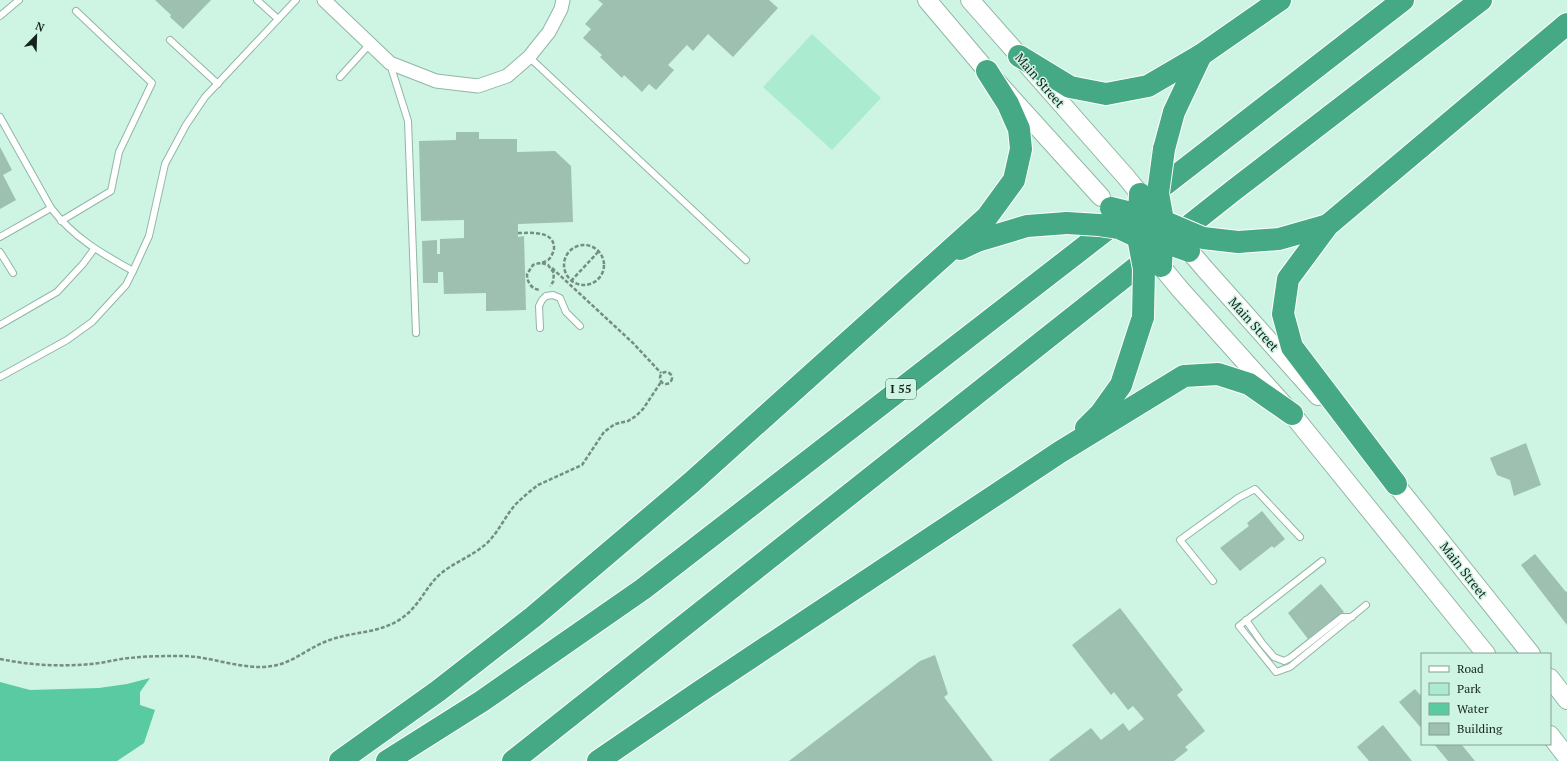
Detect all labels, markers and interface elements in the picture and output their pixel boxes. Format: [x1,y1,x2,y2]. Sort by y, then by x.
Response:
north arrow [16,16,56,56]
text: N [33,19,47,35]
street label: Main Street [1011,49,1069,111]
street label: Main Street [1225,293,1283,355]
road number: I 55 [886,379,916,399]
street label: Main Street [1436,538,1492,602]
legend [1421,653,1551,745]
text: Road [1457,661,1484,676]
text: Park [1457,681,1482,696]
text: Water [1457,701,1489,716]
text: Building [1457,721,1503,736]

